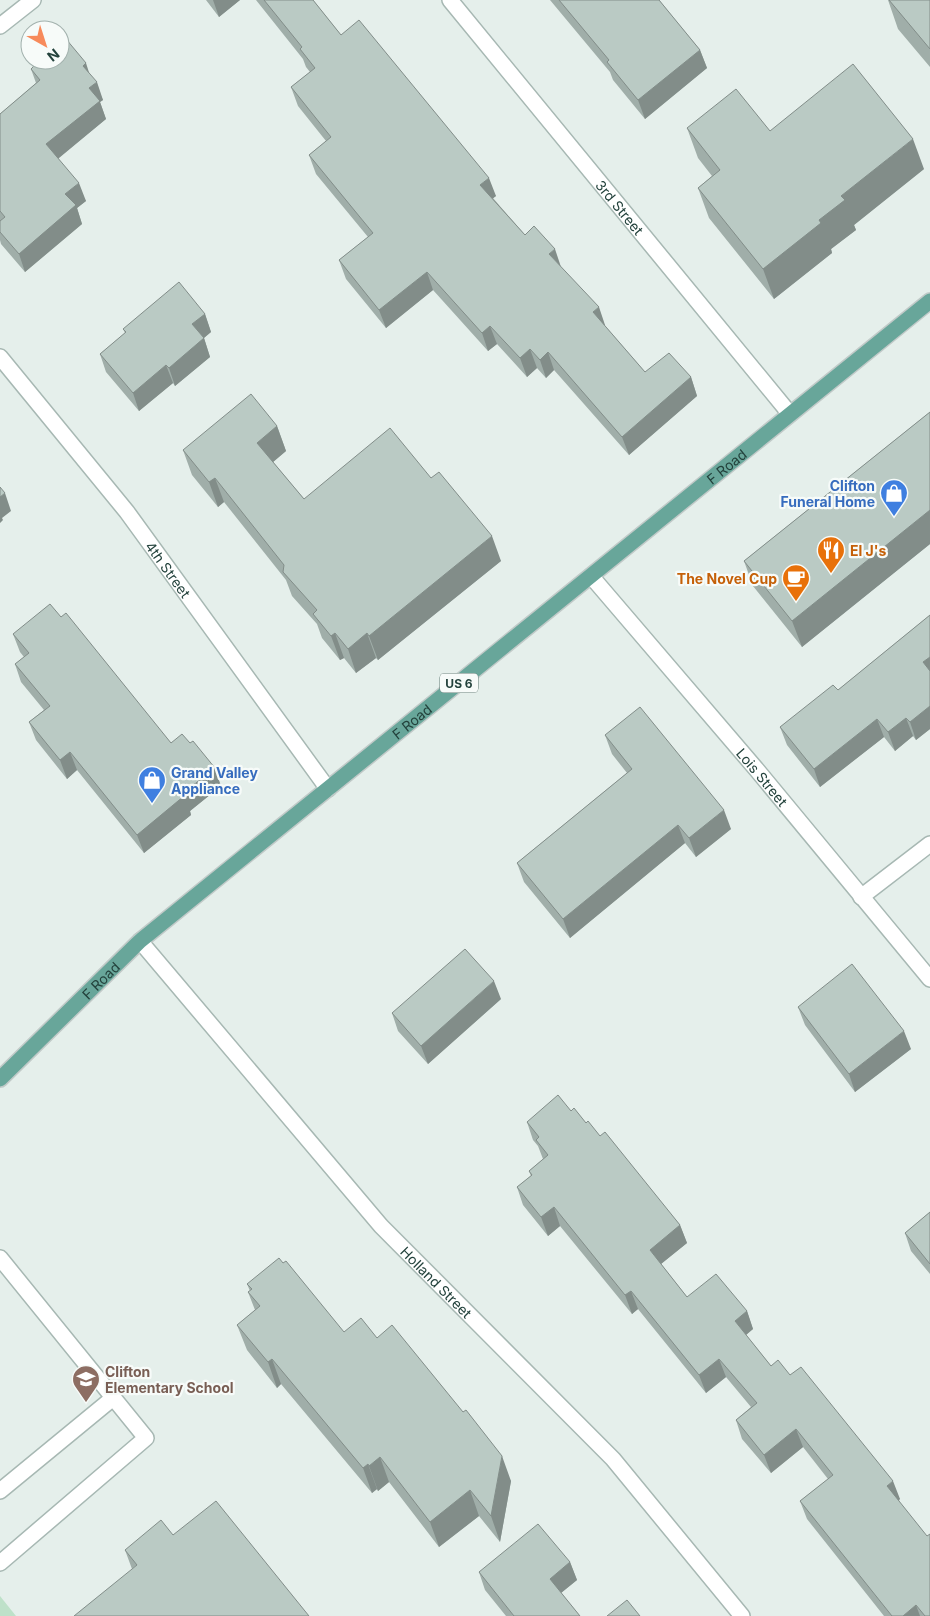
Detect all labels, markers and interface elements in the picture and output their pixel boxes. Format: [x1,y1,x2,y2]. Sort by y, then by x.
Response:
north arrow [20,20,70,70]
text: N [44,46,63,65]
street label: 3rd Street [593,176,648,238]
street label: F Road [703,445,749,487]
place label: Clifton Funeral Home [781,477,875,510]
shop icon: Clifton Funeral Home [879,478,909,517]
restaurant icon: El J's [816,535,846,574]
street label: 4th Street [142,538,195,601]
place label: El J's [850,542,886,559]
cafe icon: The Novel Cup [781,563,811,602]
place label: The Novel Cup [677,570,777,587]
road number: US 6 [440,674,478,692]
street label: F Road [388,700,435,742]
street label: Lois Street [733,744,792,810]
place label: Grand Valley Appliance [171,764,258,797]
shop icon: Grand Valley Appliance [137,765,167,804]
street label: F Road [78,958,123,1002]
street label: Holland Street [397,1243,476,1321]
place label: Clifton Elementary School [105,1363,234,1396]
school or university icon: Clifton Elementary School [71,1364,101,1403]

